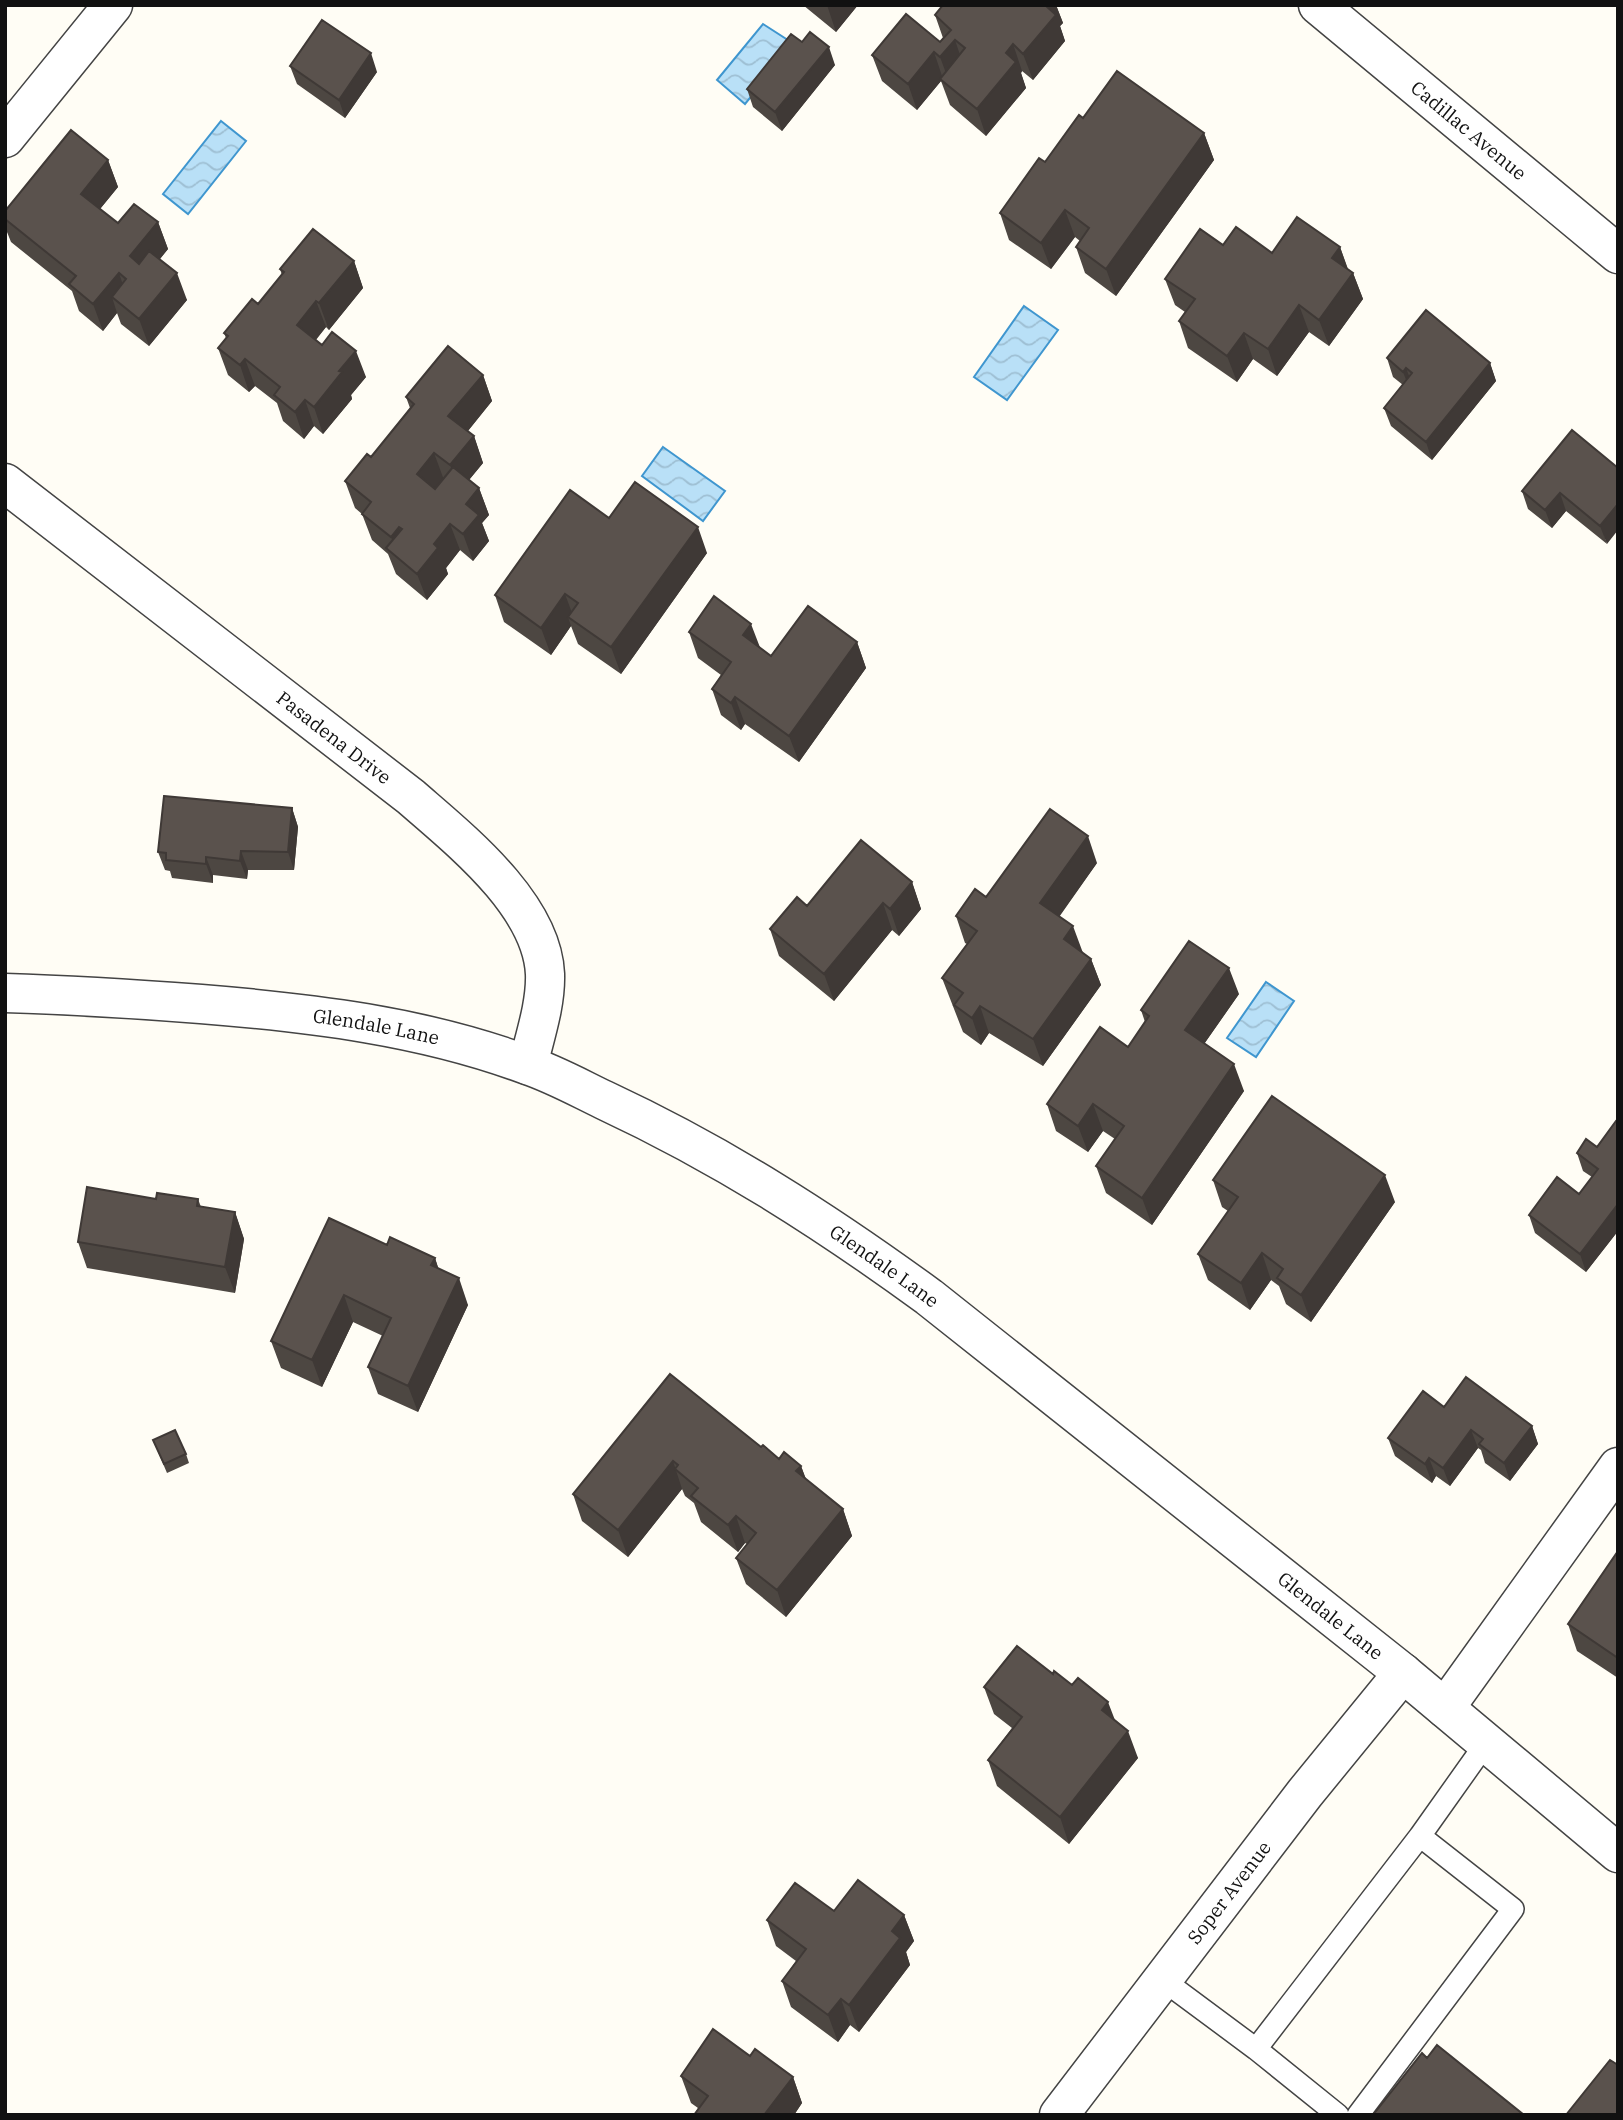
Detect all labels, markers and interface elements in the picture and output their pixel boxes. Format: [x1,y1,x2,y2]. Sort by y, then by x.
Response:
street label: Cadillac Avenue [1406,75,1531,185]
street label: Pasadena Drive [272,686,396,789]
street label: Glendale Lane [312,1003,442,1050]
street label: Glendale Lane [825,1219,944,1312]
street label: Glendale Lane [1273,1566,1388,1665]
street label: Soper Avenue [1182,1836,1276,1949]

